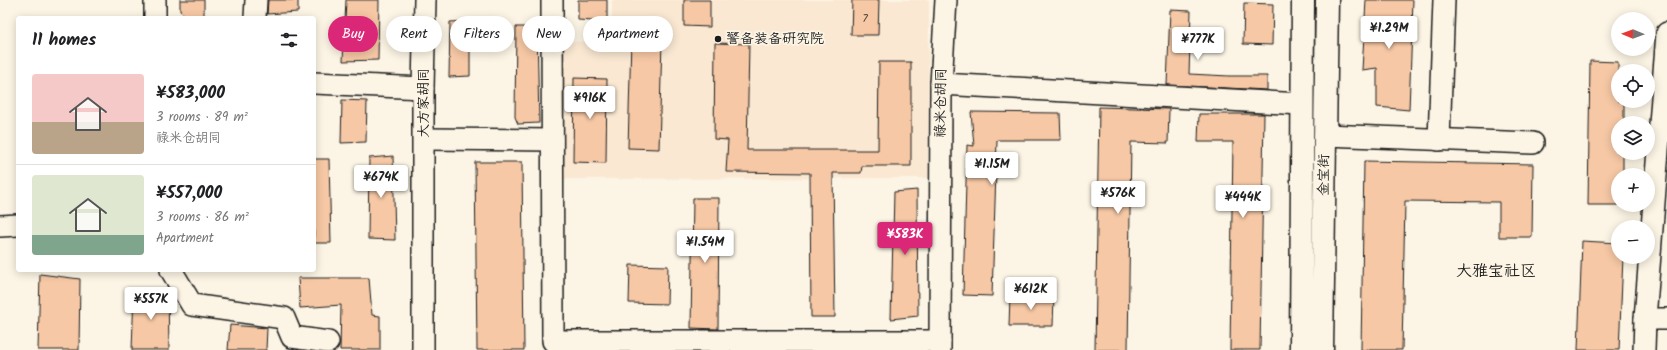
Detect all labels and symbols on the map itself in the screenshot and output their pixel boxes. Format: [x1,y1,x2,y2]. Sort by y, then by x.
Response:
house number: 7 [862,9,868,28]
north arrow [1611,12,1655,56]
pin: ¥1.29M [1356,16,1422,50]
pin: ¥777K [1170,27,1226,61]
place label: 警备装备研究院 [726,28,824,50]
marker: 警备装备研究院 [713,34,723,44]
street label: 大方家胡同 [413,68,435,138]
street label: 禄米仓胡同 [929,68,953,138]
pin: ¥916K [562,86,618,120]
pin: ¥1.15M [959,152,1025,186]
street label: 金宝街 [1313,154,1335,196]
pin: ¥674K [353,165,409,199]
pin: ¥576K [1090,181,1146,215]
pin: ¥444K [1215,185,1271,219]
pin: ¥583K [877,222,933,256]
pin: ¥1.54M [672,230,738,264]
district label: 大雅宝社区 [1456,259,1536,284]
pin: ¥612K [1003,277,1059,311]
pin: ¥557K [123,287,179,321]

